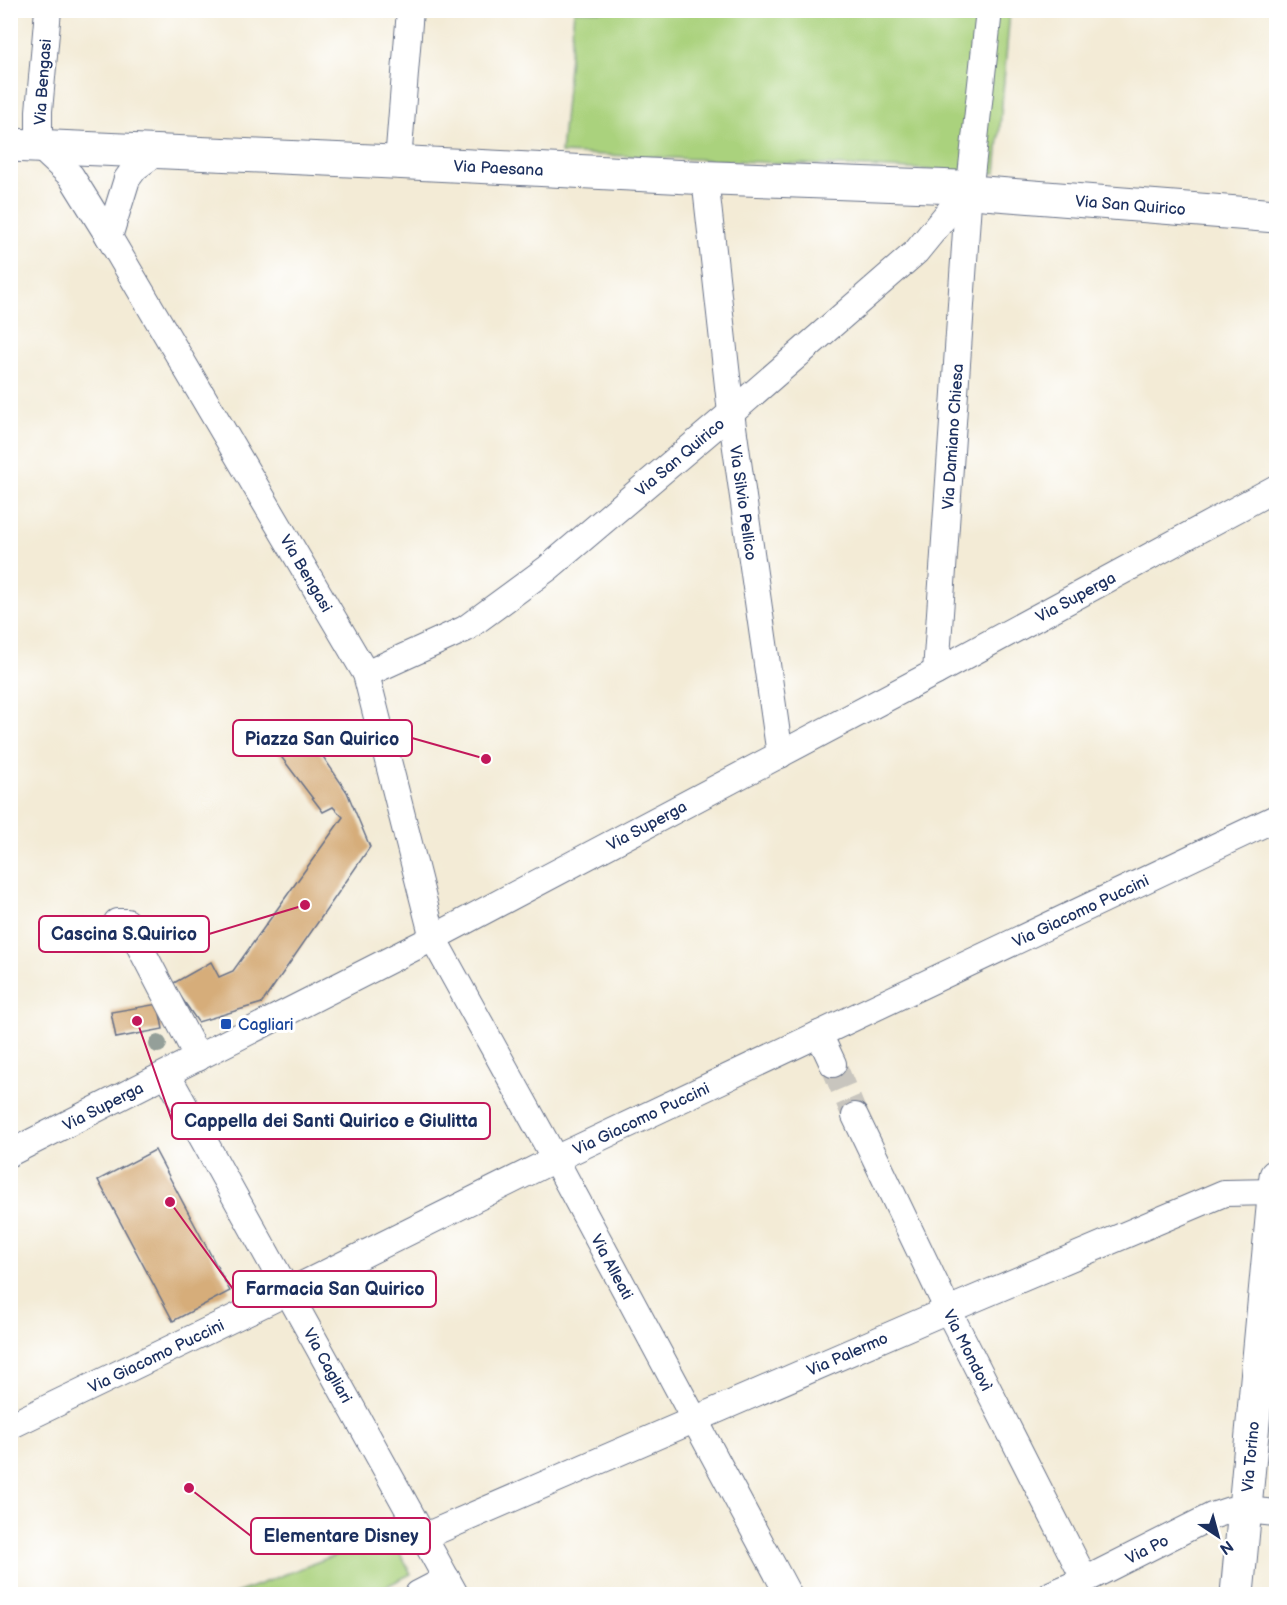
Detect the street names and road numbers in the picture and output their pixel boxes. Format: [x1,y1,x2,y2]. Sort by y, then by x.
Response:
street label: Via Bengasi [31,38,56,126]
street label: Via Paesana [453,157,544,181]
street label: Via San Quirico [1074,192,1187,220]
street label: Via Damiano Chiesa [939,363,968,510]
street label: Via San Quirico [632,415,729,501]
street label: Via Silvio Pellico [725,444,760,562]
street label: Via Bengasi [275,532,335,616]
street label: Via Superga [1033,569,1119,627]
street label: Via Superga [604,797,690,855]
street label: Via Giacomo Puccini [1010,872,1152,952]
street label: Via Superga [60,1079,147,1136]
street label: Via Giacomo Puccini [570,1079,713,1160]
street label: Via Alleati [586,1232,636,1303]
street label: Via Mondovì [938,1307,996,1395]
street label: Via Giacomo Puccini [85,1316,228,1398]
street label: Via Cagliari [299,1325,355,1407]
street label: Via Palermo [804,1329,891,1381]
street label: Via Torino [1239,1420,1264,1493]
street label: Via Po [1123,1531,1172,1569]

